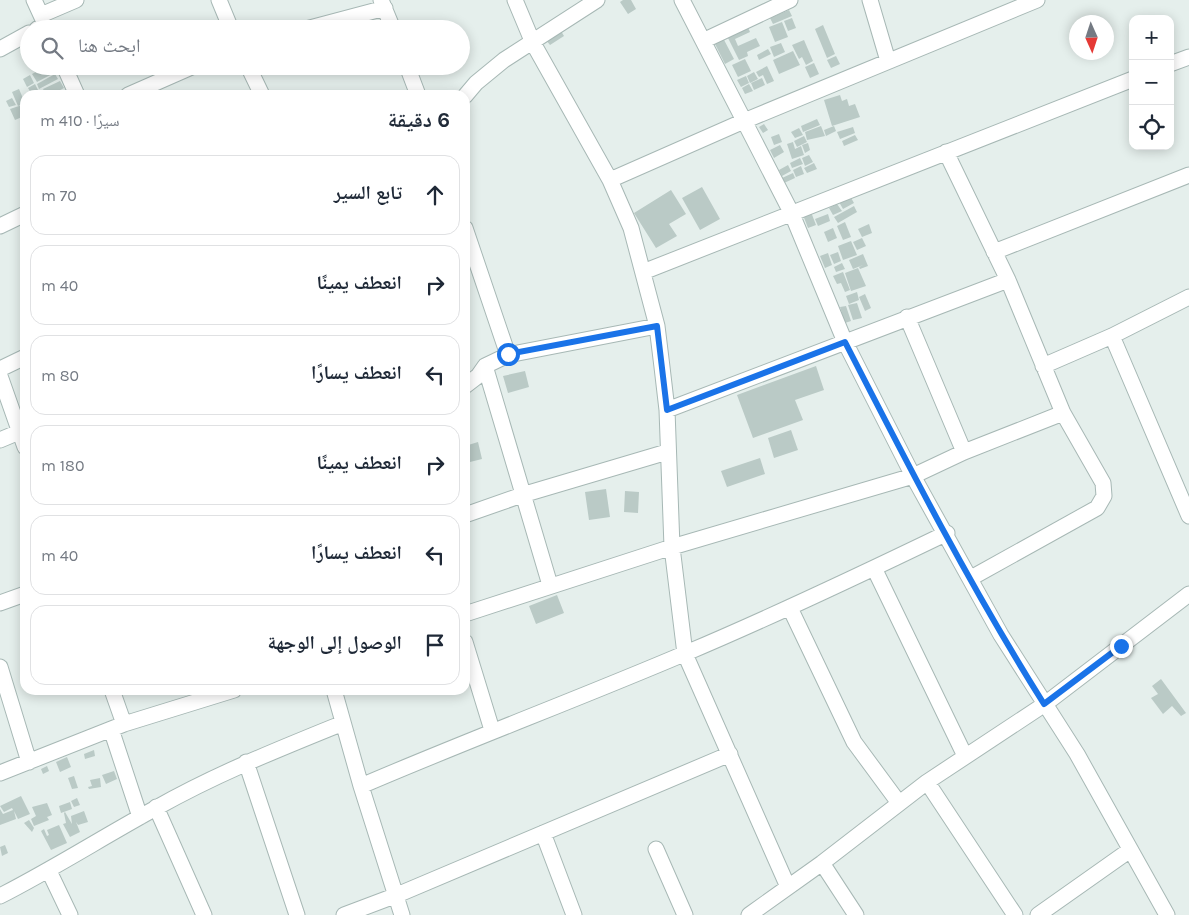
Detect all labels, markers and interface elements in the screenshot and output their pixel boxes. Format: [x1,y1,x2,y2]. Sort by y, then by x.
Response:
north arrow [1069,15,1114,60]
map controls [1129,15,1174,150]
button: + [1129,15,1174,60]
search box [20,20,470,75]
icon: search [38,34,66,62]
text: ابحث هنا [78,35,140,57]
button: − [1129,60,1174,105]
button: locate [1129,105,1174,150]
text: 6 دقيقة [388,108,450,132]
text: سيرًا · 410 m [40,111,120,130]
icon: ahead [421,181,449,209]
text: تابع السير [334,182,402,204]
text: 70 m [41,186,77,205]
icon: right [421,271,449,299]
text: انعطف يمينًا [317,272,402,294]
text: 40 m [41,276,78,295]
route start [497,343,520,366]
icon: left [421,361,449,389]
text: انعطف يسارًا [311,362,402,384]
text: 80 m [41,366,79,385]
icon: right [421,451,449,479]
text: انعطف يمينًا [317,452,402,474]
text: 180 m [41,456,84,475]
icon: left [421,541,449,569]
text: انعطف يسارًا [311,542,402,564]
text: 40 m [41,546,78,565]
icon: arrive [421,631,449,659]
text: الوصول إلى الوجهة [267,632,402,654]
route end [1110,635,1133,658]

